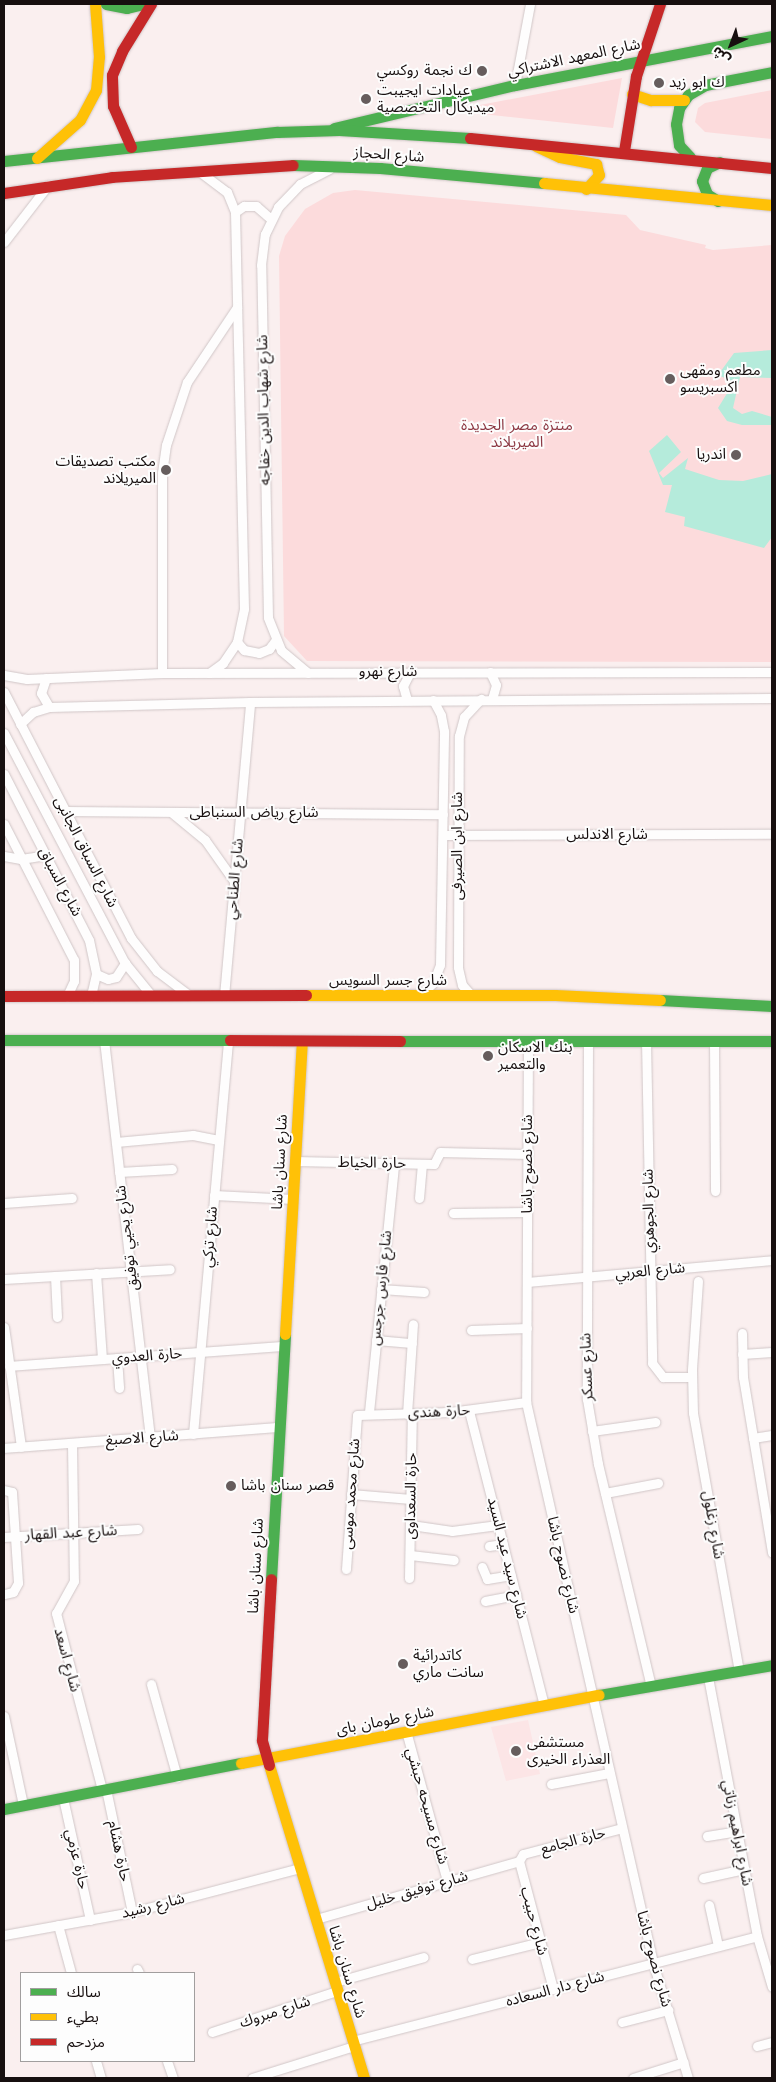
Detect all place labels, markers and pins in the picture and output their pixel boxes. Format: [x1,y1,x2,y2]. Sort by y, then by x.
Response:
place label: ك نجمة روكسي [377,62,472,80]
marker: ك نجمة روكسي [476,65,488,77]
place label: ك ابو زيد [669,74,725,92]
marker: ك ابو زيد [653,77,665,89]
place label: عيادات ايجيبت ميديكال التخصصية [377,81,494,116]
marker: عيادات ايجيبت ميديكال التخصصية [359,92,373,106]
place label: مطعم ومقهى اكسبريسو [680,361,761,396]
marker: مطعم ومقهى اكسبريسو [664,373,676,385]
place label: اندريا [697,446,726,464]
marker: اندريا [730,449,742,461]
place label: مكتب تصديقات الميريلاند [56,452,156,487]
marker: مكتب تصديقات الميريلاند [160,464,172,476]
place label: بنك الاسكان والتعمير [498,1038,572,1073]
marker: بنك الاسكان والتعمير [482,1050,494,1062]
place label: قصر سنان باشا [241,1477,334,1495]
marker: قصر سنان باشا [225,1480,237,1492]
place label: كاتدرائية سانت ماري [413,1646,484,1681]
marker: كاتدرائية سانت ماري [397,1658,409,1670]
place label: مستشفى العذراء الخيرى [527,1733,610,1768]
marker: مستشفى العذراء الخيرى [509,1744,523,1758]

